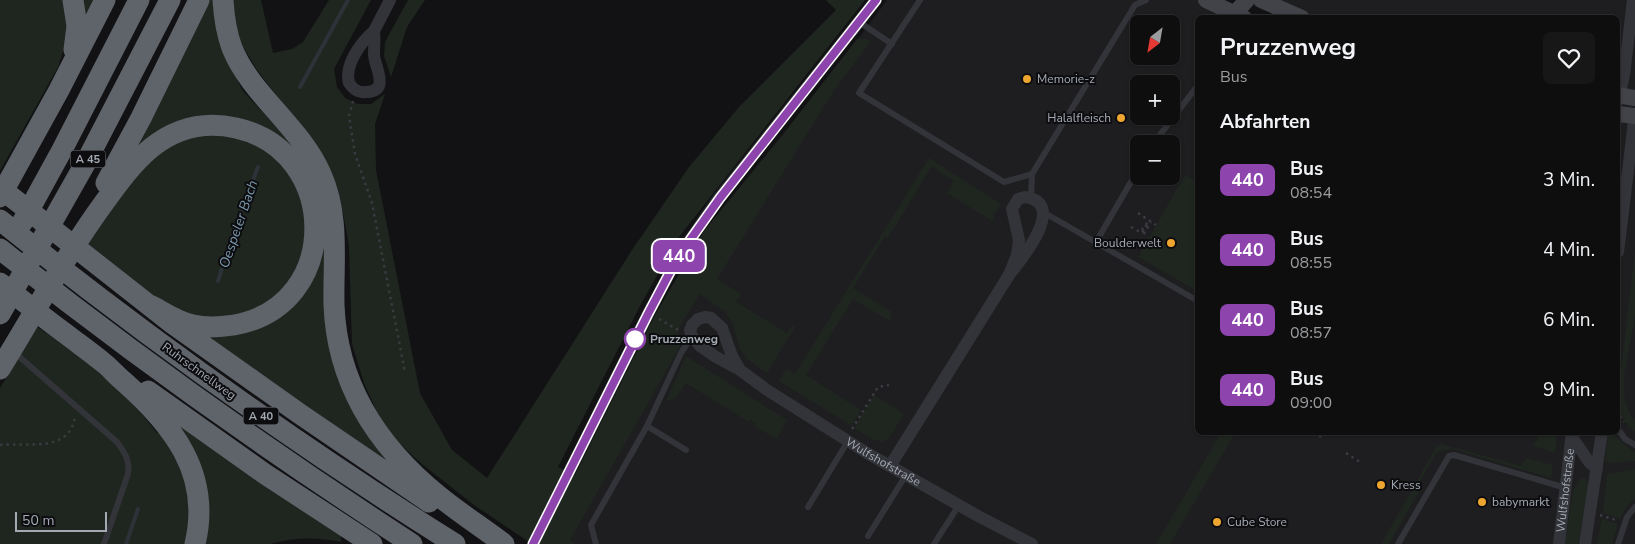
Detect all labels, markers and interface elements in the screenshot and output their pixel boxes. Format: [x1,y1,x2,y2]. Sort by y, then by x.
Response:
north arrow [1130,15,1180,65]
map controls [1130,15,1180,185]
text: Pruzzenweg [1220,31,1356,63]
button: heart [1543,32,1595,84]
text: Bus [1220,66,1248,88]
place label: Memorie-z [1037,71,1095,87]
marker: Memorie-z [1021,73,1033,85]
button: + [1130,75,1180,125]
text: Abfahrten [1220,109,1310,135]
place label: Halalfleisch [1047,110,1111,126]
marker: Halalfleisch [1115,112,1127,124]
button: − [1130,135,1180,185]
road number: A 45 [70,150,106,168]
text: Bus [1290,156,1323,182]
text: 3 Min. [1543,167,1595,193]
text: 440 [1231,168,1264,192]
water label: Oespeler Bach [215,178,262,271]
text: 08:54 [1290,182,1332,204]
text: Bus [1290,226,1323,252]
place label: Boulderwelt [1094,235,1162,251]
marker: Boulderwelt [1165,237,1177,249]
text: 4 Min. [1543,237,1595,263]
text: 440 [1231,238,1264,262]
line badge: 440 [650,240,708,272]
text: 440 [663,244,695,268]
text: 08:55 [1290,252,1332,274]
text: Bus [1290,296,1323,322]
text: 6 Min. [1543,307,1595,333]
text: 440 [1231,308,1264,332]
text: 08:57 [1290,322,1332,344]
marker: Pruzzenweg [624,328,646,350]
place label: Pruzzenweg [650,331,718,347]
street label: Ruhrschnellweg [159,339,239,403]
text: Bus [1290,366,1323,392]
text: 9 Min. [1543,377,1595,403]
text: 440 [1231,378,1264,402]
text: 09:00 [1290,392,1332,414]
road number: A 40 [244,408,278,424]
street label: Wulfshofstraße [843,434,924,490]
street label: Wulfshofstraße [1552,448,1578,533]
place label: Kress [1391,477,1421,493]
marker: Kress [1375,479,1387,491]
place label: babymarkt [1492,494,1550,510]
marker: babymarkt [1476,496,1488,508]
scale bar [15,509,108,532]
text: 50 m [22,511,54,530]
place label: Cube Store [1227,514,1287,530]
marker: Cube Store [1211,516,1223,528]

